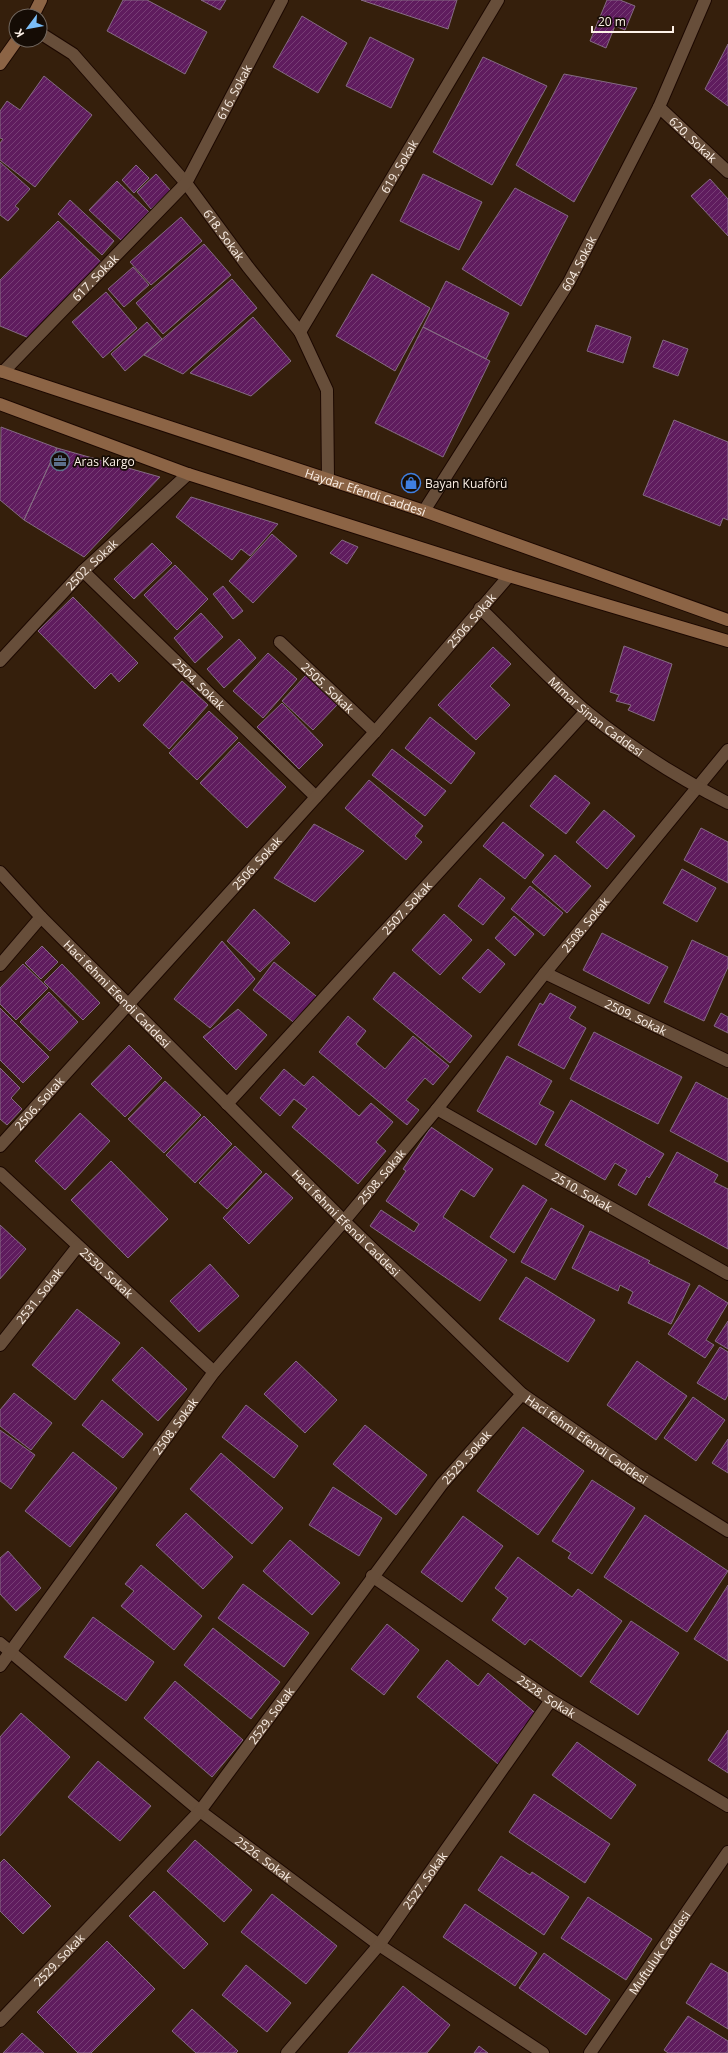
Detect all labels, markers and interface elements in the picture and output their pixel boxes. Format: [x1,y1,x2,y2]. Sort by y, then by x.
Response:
north arrow [8,8,48,48]
scale bar [592,8,673,34]
text: 20 m [598,13,626,30]
text: K [10,26,27,41]
street label: 616. Sokak [212,61,256,122]
street label: 620. Sokak [666,112,721,166]
street label: 619. Sokak [376,136,422,196]
street label: 618. Sokak [200,206,249,265]
street label: 604. Sokak [557,232,600,294]
street label: 617. Sokak [68,249,122,305]
office icon: Aras Kargo [49,450,71,472]
place label: Aras Kargo [74,453,135,470]
street label: Haydar Efendi Caddesi [303,464,428,520]
shop icon: Bayan Kuaförü [400,472,422,494]
place label: Bayan Kuaförü [425,475,507,492]
street label: 2502. Sokak [61,534,122,594]
street label: 2506. Sokak [443,589,500,651]
street label: 2504. Sokak [169,654,230,714]
street label: 2505. Sokak [298,658,359,717]
street label: Mimar Sinan Caddesi [545,672,647,760]
street label: 2506. Sokak [228,832,286,893]
street label: 2507. Sokak [378,877,436,938]
street label: 2508. Sokak [557,893,613,956]
street label: Haci fehmi Efendi Caddesi [60,936,175,1051]
street label: 2509. Sokak [602,995,670,1039]
street label: 2506. Sokak [10,1072,68,1134]
street label: 2508. Sokak [353,1145,409,1207]
street label: Haci fehmi Efendi Caddesi [289,1165,404,1280]
street label: 2510. Sokak [549,1167,616,1216]
street label: 2530. Sokak [77,1243,138,1302]
street label: 2531. Sokak [12,1263,67,1327]
street label: Haci fehmi Efendi Caddesi [522,1390,651,1487]
street label: 2508. Sokak [148,1393,202,1458]
street label: 2529. Sokak [437,1426,495,1488]
street label: 2528. Sokak [514,1671,580,1722]
street label: 2529. Sokak [244,1683,298,1747]
street label: 2526. Sokak [232,1832,296,1886]
street label: 2527. Sokak [398,1847,451,1912]
street label: Muftuluk Caddesi [624,1907,694,1998]
street label: 2529. Sokak [29,1929,88,1990]

